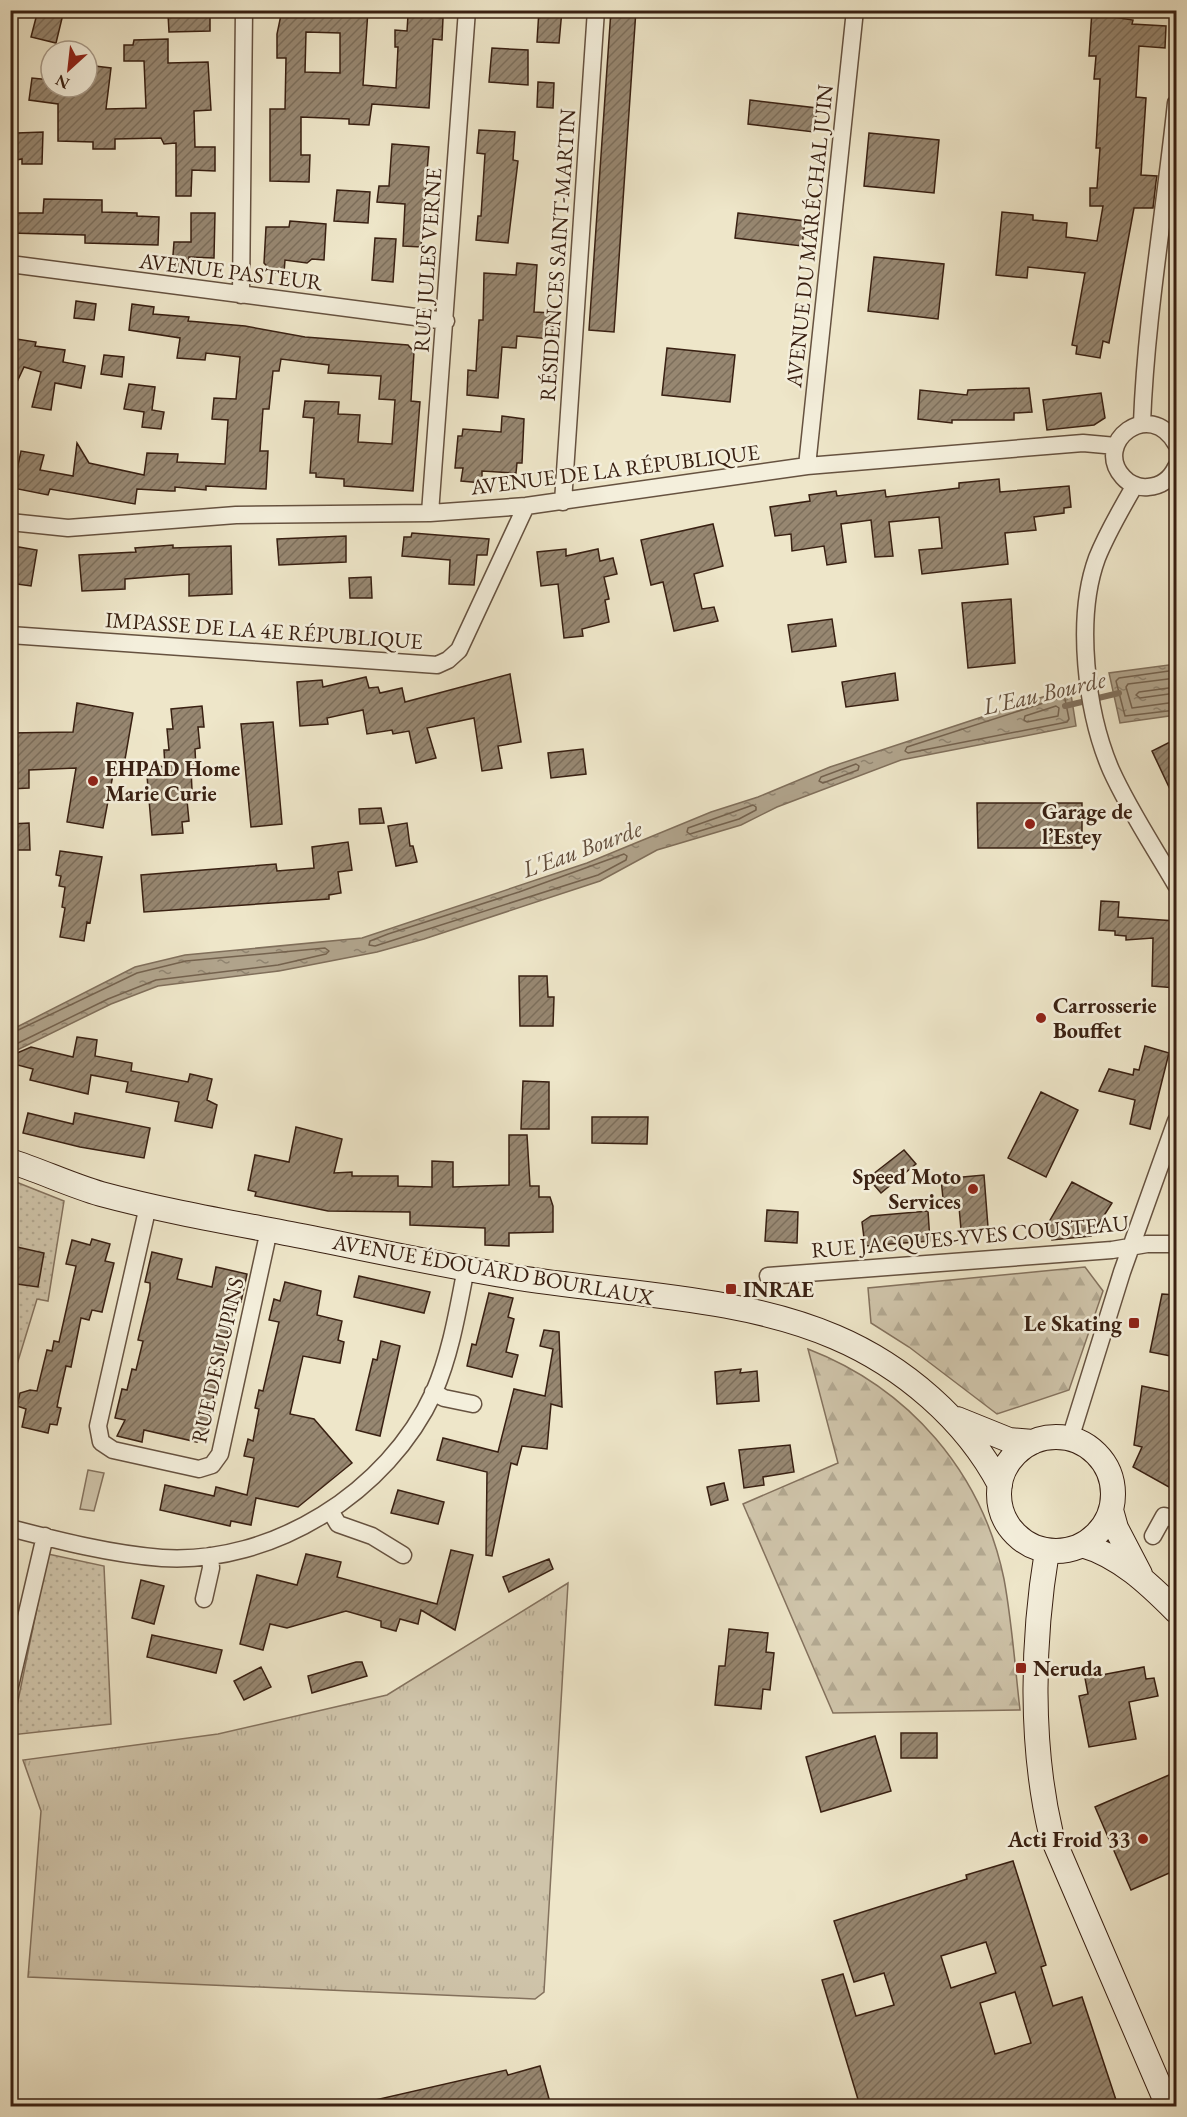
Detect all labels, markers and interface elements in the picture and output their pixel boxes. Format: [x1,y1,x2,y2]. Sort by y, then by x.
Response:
north arrow [39,39,99,99]
text: N [52,70,73,94]
street label: AVENUE DU MARÉCHAL JUIN [779,82,840,390]
street label: RÉSIDENCES SAINT-MARTIN [533,107,582,402]
street label: RUE JULES VERNE [407,167,448,353]
street label: AVENUE PASTEUR [137,246,325,297]
street label: AVENUE DE LA RÉPUBLIQUE [468,437,761,502]
street label: IMPASSE DE LA 4E RÉPUBLIQUE [104,605,424,656]
water label: L'Eau Bourde [978,663,1109,722]
place label: EHPAD Home Marie Curie [105,754,240,808]
marker: EHPAD Home Marie Curie [86,774,100,788]
place label: Garage de l’Estey [1042,797,1132,851]
water label: L'Eau Bourde [517,812,647,885]
marker: Garage de l’Estey [1023,817,1037,831]
place label: Carrosserie Bouffet [1053,991,1157,1045]
marker: Carrosserie Bouffet [1034,1011,1048,1025]
place label: Speed Moto Services [852,1162,961,1216]
marker: Speed Moto Services [966,1182,980,1196]
street label: RUE JACQUES-YVES COUSTEAU [810,1208,1131,1265]
street label: AVENUE ÉDOUARD BOURLAUX [329,1227,656,1312]
street label: RUE DES LUPINS [184,1275,251,1446]
place label: INRAE [743,1275,814,1304]
marker: INRAE [724,1282,738,1296]
place label: Le Skating [1024,1309,1123,1338]
marker: Le Skating [1127,1316,1141,1330]
place label: Neruda [1033,1654,1103,1683]
marker: Neruda [1014,1661,1028,1675]
place label: Acti Froid 33 [1007,1825,1131,1854]
marker: Acti Froid 33 [1136,1832,1150,1846]

